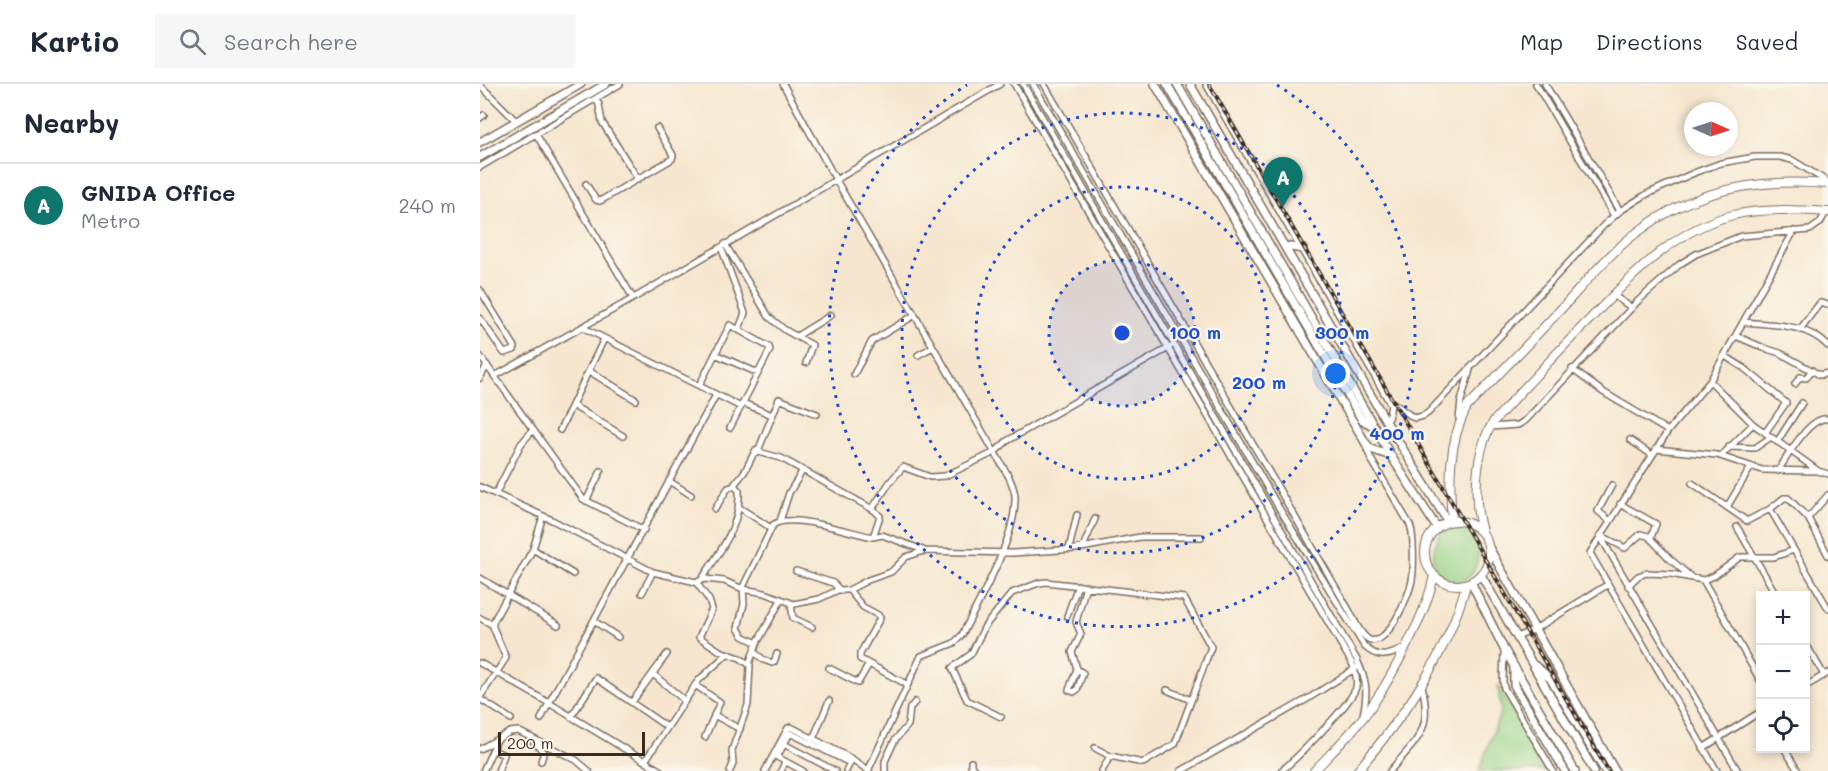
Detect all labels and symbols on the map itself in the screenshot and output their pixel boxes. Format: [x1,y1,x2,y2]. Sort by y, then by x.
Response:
north arrow [1684,102,1738,156]
pin: A [1264,158,1302,207]
text: 100 m [1169,320,1221,344]
text: 300 m [1315,320,1369,344]
centre of rings [1112,323,1132,343]
your location [1321,359,1350,388]
text: 200 m [1232,370,1286,394]
text: 400 m [1369,421,1425,445]
scale bar [498,729,645,756]

